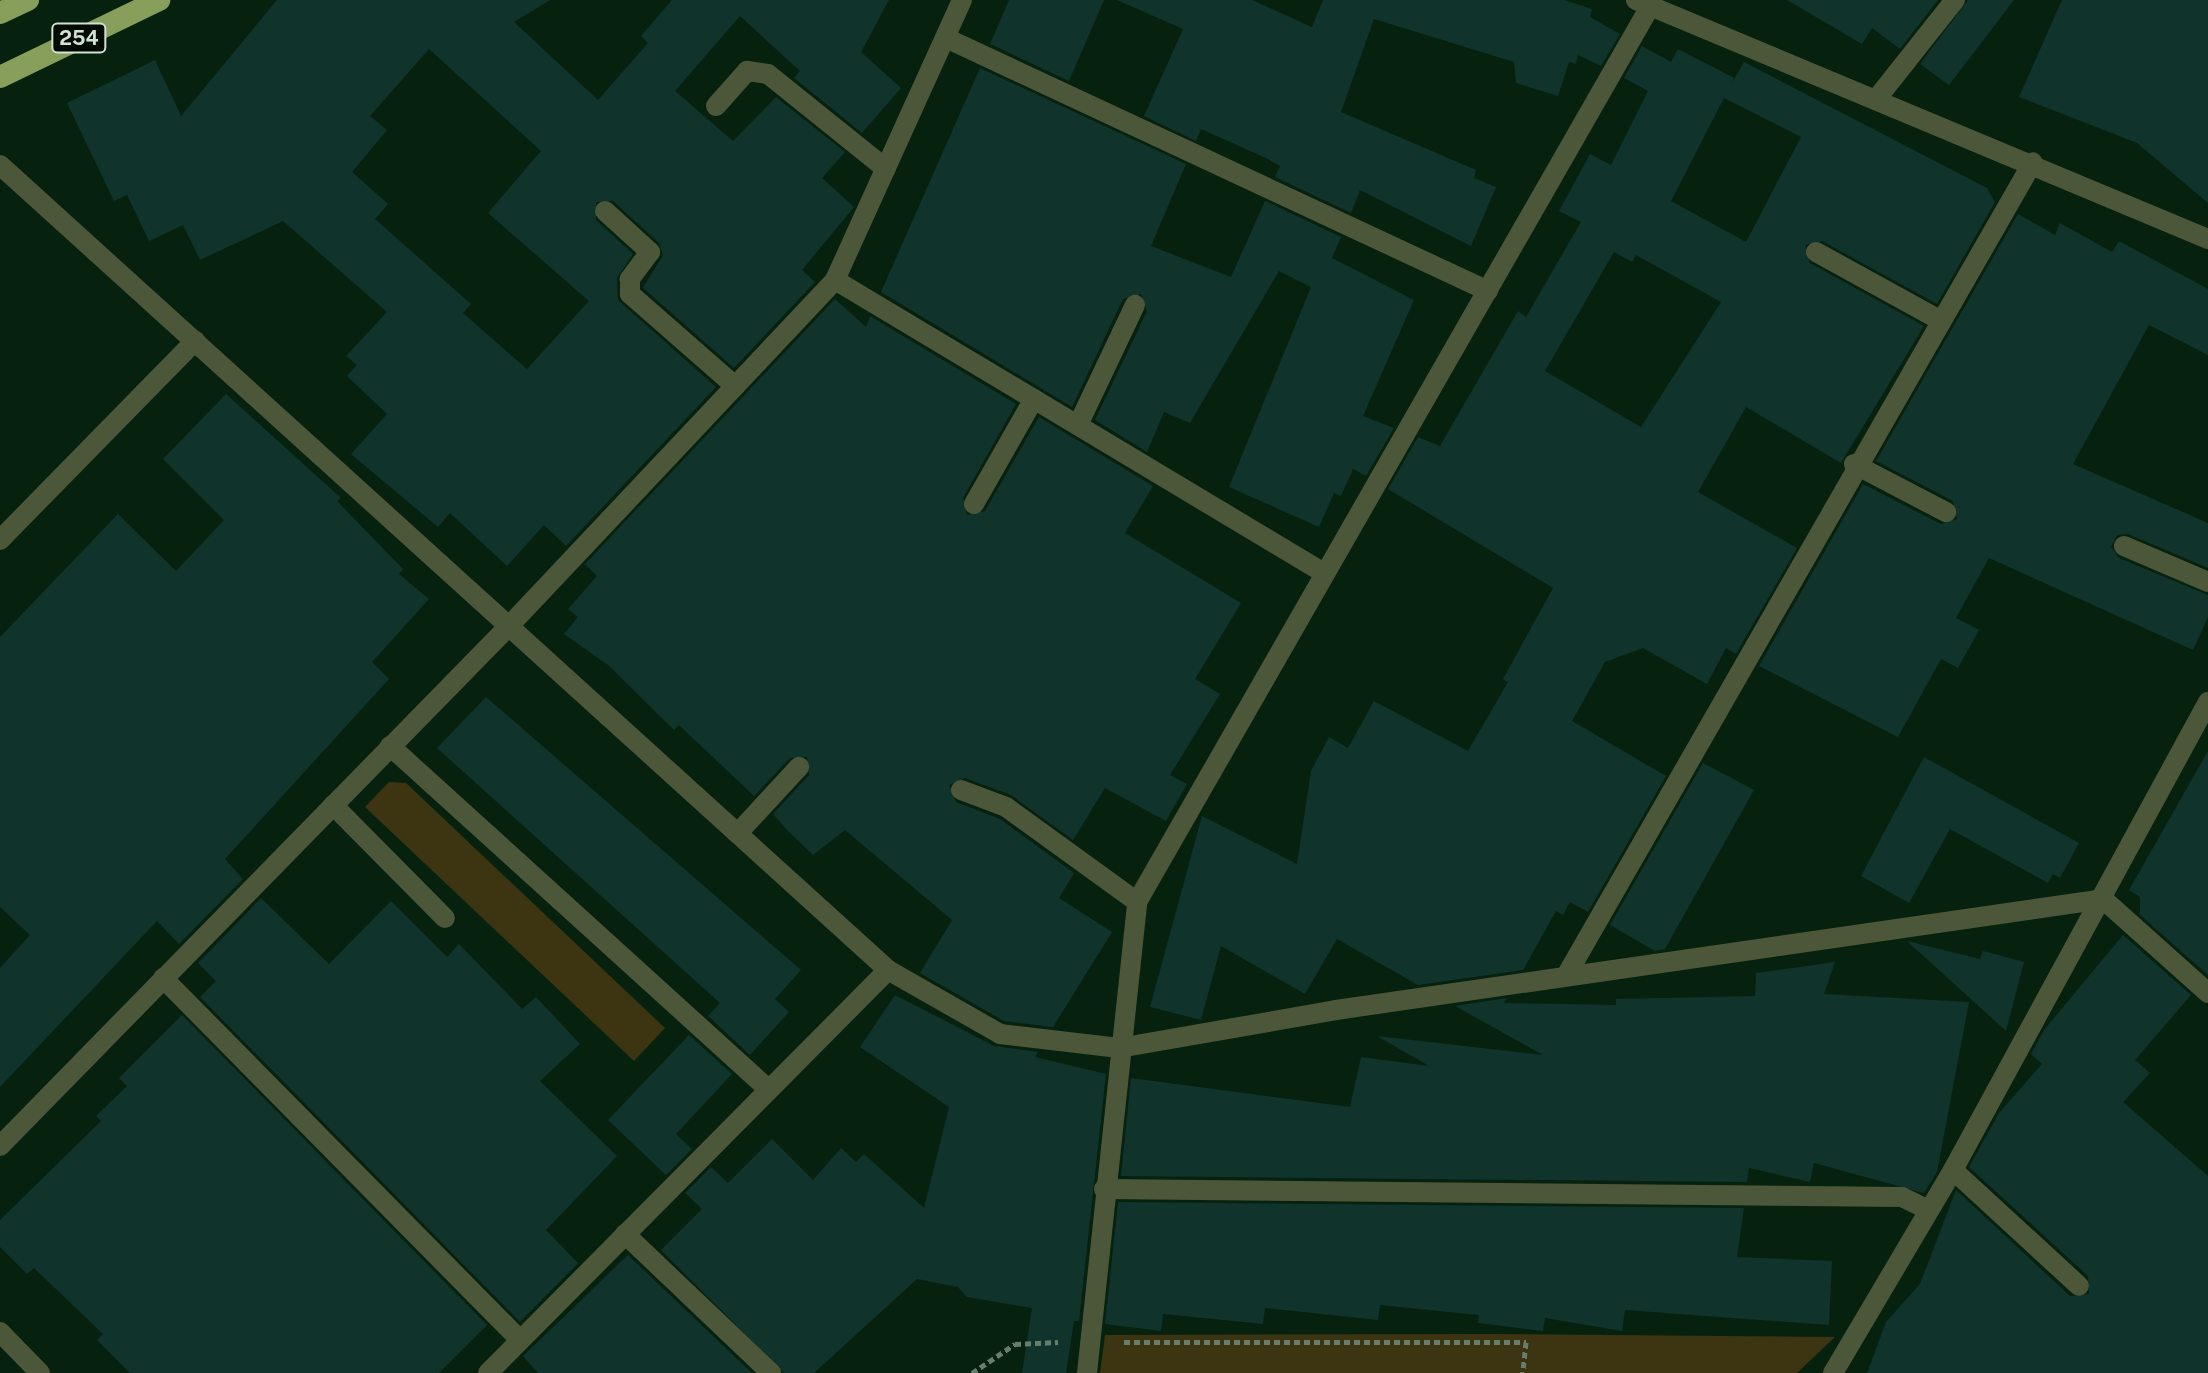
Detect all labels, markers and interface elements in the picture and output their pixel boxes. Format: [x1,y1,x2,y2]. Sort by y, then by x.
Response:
road number: 254 [51,22,107,54]

